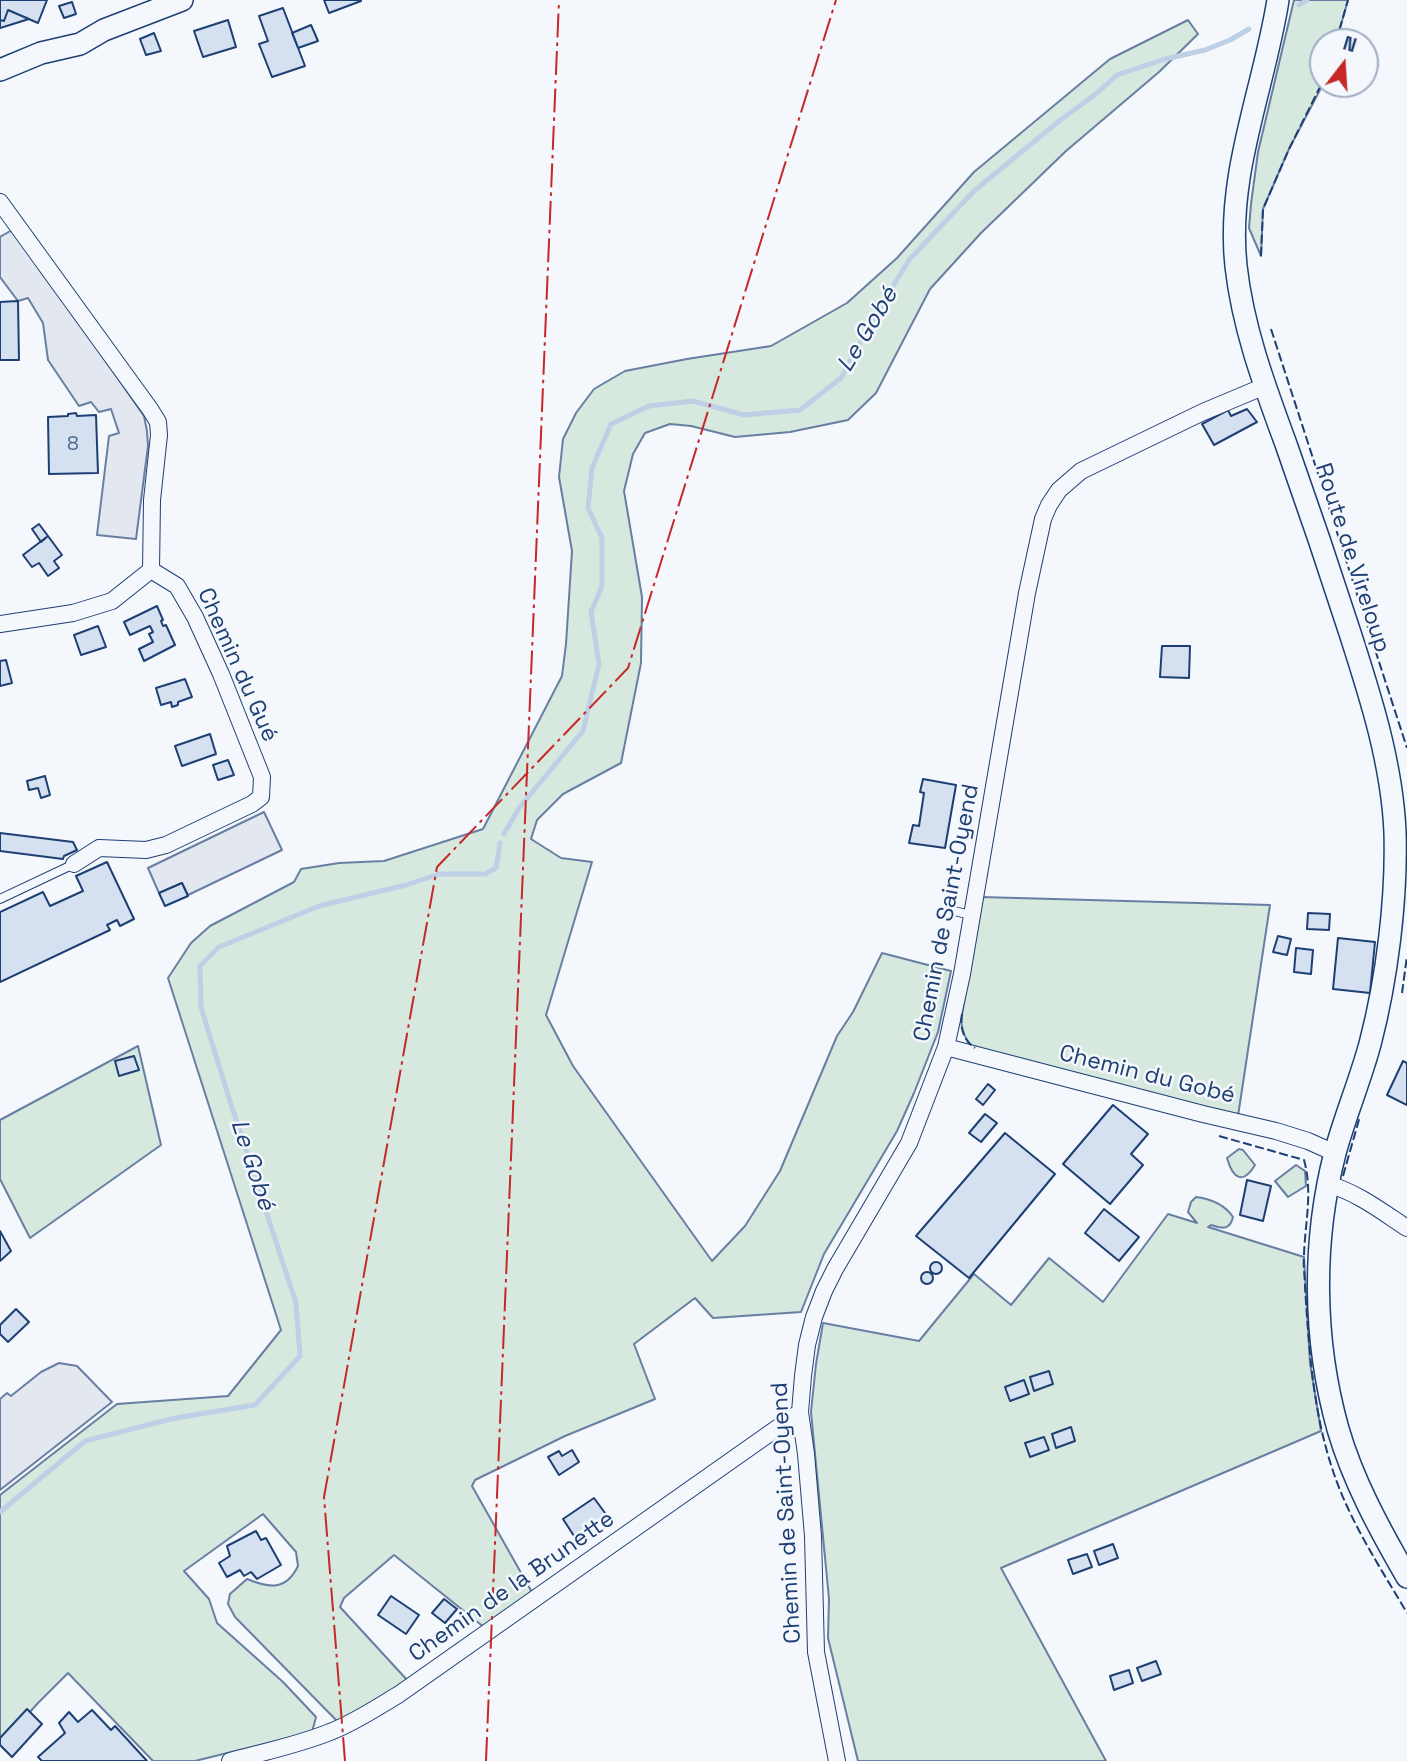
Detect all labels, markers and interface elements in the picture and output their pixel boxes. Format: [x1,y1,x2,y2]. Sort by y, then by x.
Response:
north arrow [1309,28,1379,98]
text: N [1340,31,1359,58]
water label: Le Gobé [832,282,904,378]
house number: 8 [67,434,79,456]
street label: Route de Vireloup [1308,460,1396,656]
street label: Chemin du Gué [191,584,283,746]
street label: Chemin de Saint-Oyend [908,782,986,1044]
street label: Chemin du Gobé [1056,1040,1238,1110]
water label: Le Gobé [224,1116,280,1214]
street label: Chemin de Saint-Oyend [766,1382,808,1644]
street label: Chemin de la Brunette [404,1506,620,1668]

